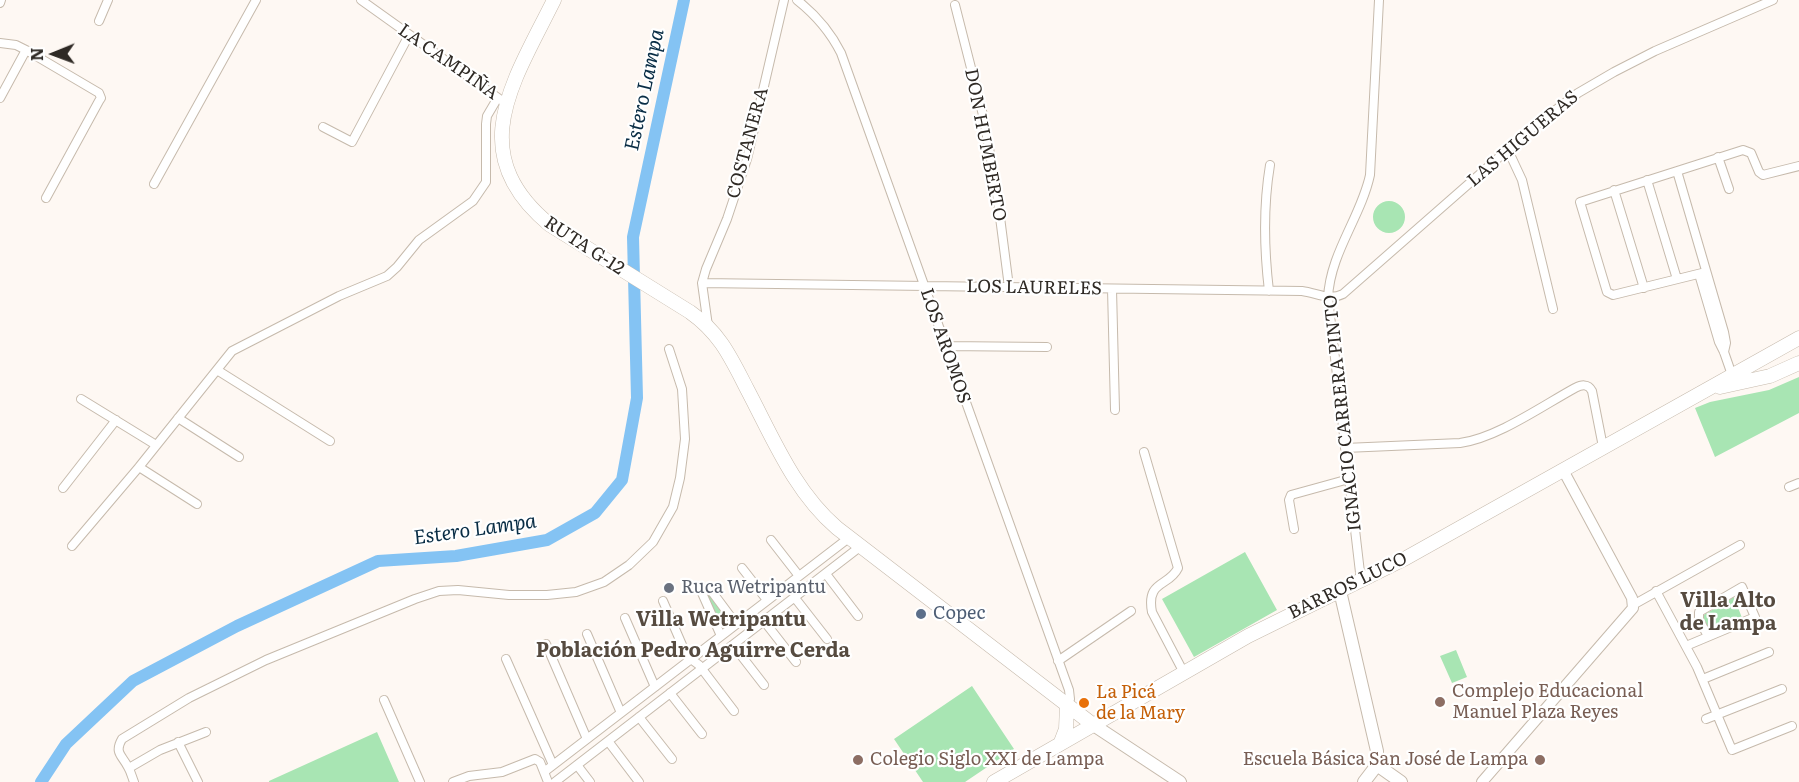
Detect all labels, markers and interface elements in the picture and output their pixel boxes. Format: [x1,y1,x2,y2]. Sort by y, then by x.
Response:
street label: LA CAMPIÑA [394,19,502,105]
north arrow [24,24,84,84]
water label: Estero Lampa [620,27,670,153]
text: N [24,47,48,61]
street label: DON HUMBERTO [960,67,1010,223]
street label: COSTANERA [723,85,773,201]
street label: LAS HIGUERAS [1463,86,1583,192]
street label: RUTA G-12 [540,212,628,280]
street label: LOS LAURELES [966,276,1102,300]
street label: LOS AROMOS [915,286,975,406]
street label: IGNACIO CARRERA PINTO [1320,294,1366,532]
water label: Estero Lampa [412,509,538,551]
street label: BARROS LUCO [1285,548,1411,624]
place label: Ruca Wetripantu [681,577,826,599]
marker: Ruca Wetripantu [662,581,676,595]
district label: Villa Alto de Lampa [1679,589,1777,636]
place label: Copec [933,603,985,625]
marker: Copec [914,607,928,621]
district label: Villa Wetripantu [636,608,806,632]
district label: Población Pedro Aguirre Cerda [536,639,850,663]
place label: Complejo Educacional Manuel Plaza Reyes [1452,681,1643,724]
place label: La Picá de la Mary [1096,682,1185,724]
marker: Complejo Educacional Manuel Plaza Reyes [1433,695,1447,709]
marker: La Picá de la Mary [1077,696,1091,710]
place label: Colegio Siglo XXI de Lampa [870,749,1104,771]
place label: Escuela Básica San José de Lampa [1243,749,1528,771]
marker: Colegio Siglo XXI de Lampa [851,753,865,767]
marker: Escuela Básica San José de Lampa [1533,753,1547,767]

